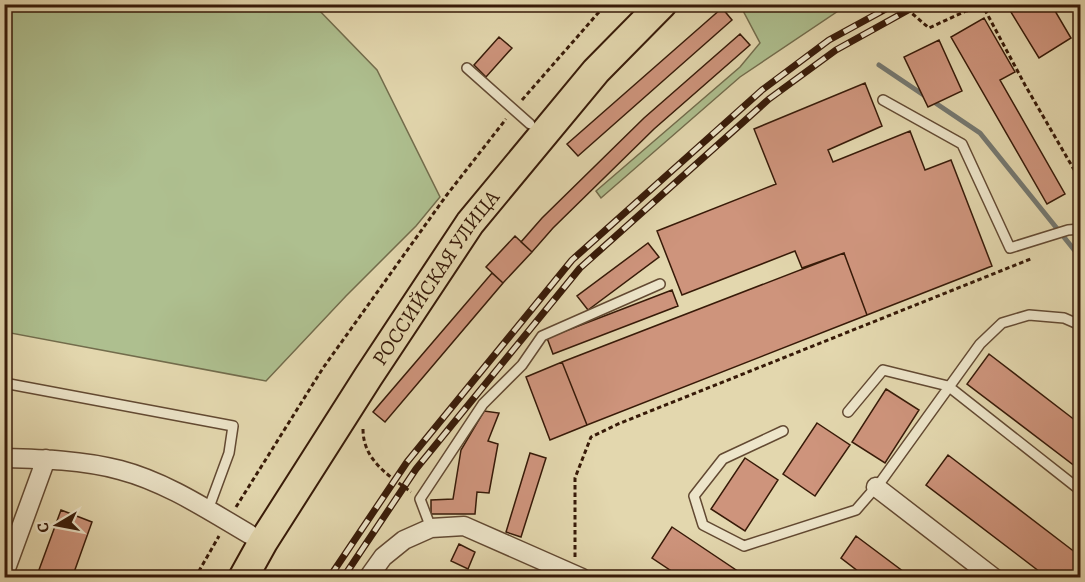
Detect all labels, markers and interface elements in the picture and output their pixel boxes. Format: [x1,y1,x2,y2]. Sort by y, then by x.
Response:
street label: РОССИЙСКАЯ УЛИЦА [365,183,506,371]
north arrow [27,495,87,555]
text: С [31,521,55,534]

